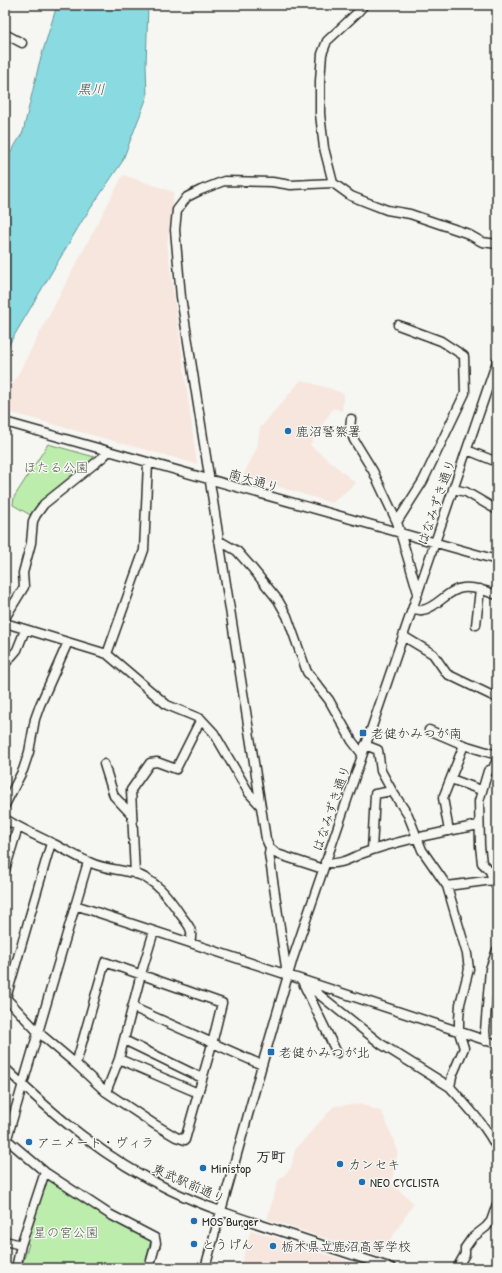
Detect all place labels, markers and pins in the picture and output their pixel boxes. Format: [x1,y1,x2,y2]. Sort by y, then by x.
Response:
place label: 鹿沼警察署 [296,422,361,440]
marker: 鹿沼警察署 [283,426,293,436]
place label: 老健かみつが南 [371,724,462,742]
marker: 老健かみつが南 [358,728,368,738]
place label: 老健かみつが北 [279,1043,370,1061]
marker: 老健かみつが北 [266,1047,276,1057]
place label: アニメート・ヴィラ [37,1133,154,1151]
marker: アニメート・ヴィラ [24,1137,34,1147]
place label: カンセキ [348,1155,400,1173]
place label: Ministop [211,1159,251,1177]
marker: カンセキ [335,1159,345,1169]
marker: Ministop [198,1163,208,1173]
place label: NEO CYCLISTA [370,1173,440,1191]
marker: NEO CYCLISTA [357,1177,367,1187]
place label: MOS Burger [202,1212,259,1230]
marker: MOS Burger [189,1216,199,1226]
place label: とうげん [202,1235,254,1253]
place label: 栃木県立鹿沼高等学校 [281,1237,411,1255]
marker: とうげん [189,1239,199,1249]
marker: 栃木県立鹿沼高等学校 [268,1241,278,1251]

